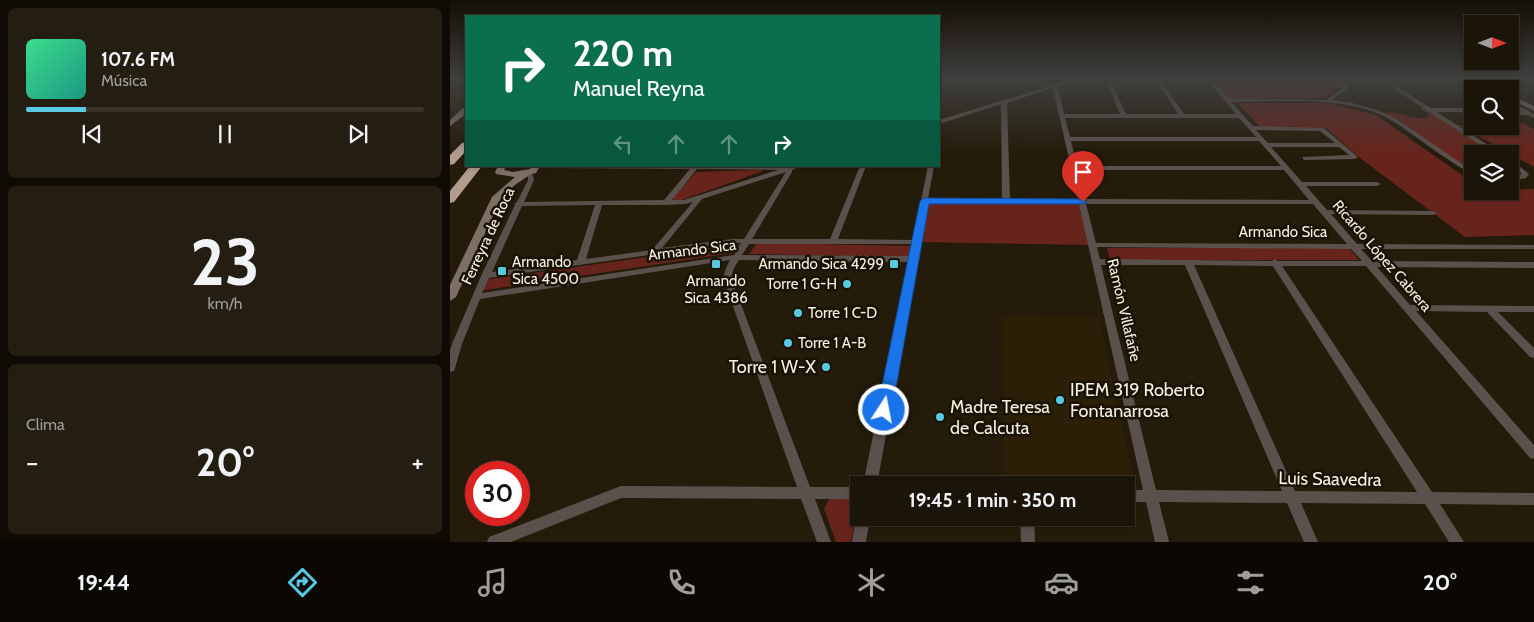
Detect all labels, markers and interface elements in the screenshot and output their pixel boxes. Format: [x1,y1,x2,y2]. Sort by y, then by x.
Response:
north arrow [1464,15,1519,70]
map controls [1464,15,1519,200]
text: 220 m [573,32,673,75]
icon: right [490,35,555,100]
text: 107.6 FM [101,48,175,71]
text: Música [101,71,147,90]
text: Manuel Reyna [573,75,705,102]
button: search [1464,80,1519,135]
icon: previous [78,120,106,148]
icon: pause [211,120,239,148]
icon: next [344,120,372,148]
icon: left [609,130,637,158]
icon: ahead [662,130,690,158]
icon: ahead [715,130,743,158]
icon: right [768,130,796,158]
button: layers [1464,145,1519,200]
pin [1062,151,1104,202]
icon: arrive [1069,158,1097,186]
street label: Ferreyra de Roca [458,184,519,287]
street label: Ricardo López Cabrera [1329,197,1436,316]
text: 23 [190,222,260,301]
street label: Armando Sica [1239,223,1328,241]
street label: Armando Sica [647,236,738,264]
place label: Armando Sica 4500 [512,253,579,288]
place label: Armando Sica 4299 [759,255,884,273]
street label: Ramón Villafañe [1103,257,1145,363]
marker: Armando Sica 4386 [710,258,722,270]
marker: Armando Sica 4299 [888,258,900,270]
marker: Armando Sica 4500 [496,265,508,277]
place label: Armando Sica 4386 [684,272,748,307]
place label: Torre 1 G-H [766,275,837,293]
marker: Torre 1 G-H [841,278,853,290]
text: km/h [207,294,243,313]
place label: Torre 1 C-D [808,304,877,322]
marker: Torre 1 C-D [792,307,804,319]
place label: Torre 1 A-B [798,334,866,352]
marker: Torre 1 A-B [782,337,794,349]
place label: Torre 1 W-X [729,356,816,378]
marker: Torre 1 W-X [820,361,832,373]
place label: IPEM 319 Roberto Fontanarrosa [1070,379,1205,422]
position arrow [857,383,909,435]
marker: IPEM 319 Roberto Fontanarrosa [1054,394,1066,406]
place label: Madre Teresa de Calcuta [950,396,1050,439]
marker: Madre Teresa de Calcuta [934,411,946,423]
text: Clima [26,415,65,434]
text: 20° [196,439,254,486]
text: − [26,445,38,479]
text: + [412,445,424,479]
speed limit sign: 30 [465,461,530,526]
street label: Luis Saavedra [1278,467,1382,491]
text: 19:45 · 1 min · 350 m [909,489,1076,512]
icon: directions [285,565,320,600]
icon: music [475,565,510,600]
icon: phone [664,565,699,600]
icon: climate [854,565,889,600]
icon: car [1044,565,1079,600]
icon: filters [1233,565,1268,600]
text: 19:44 [77,569,130,596]
text: 20° [1423,569,1457,596]

